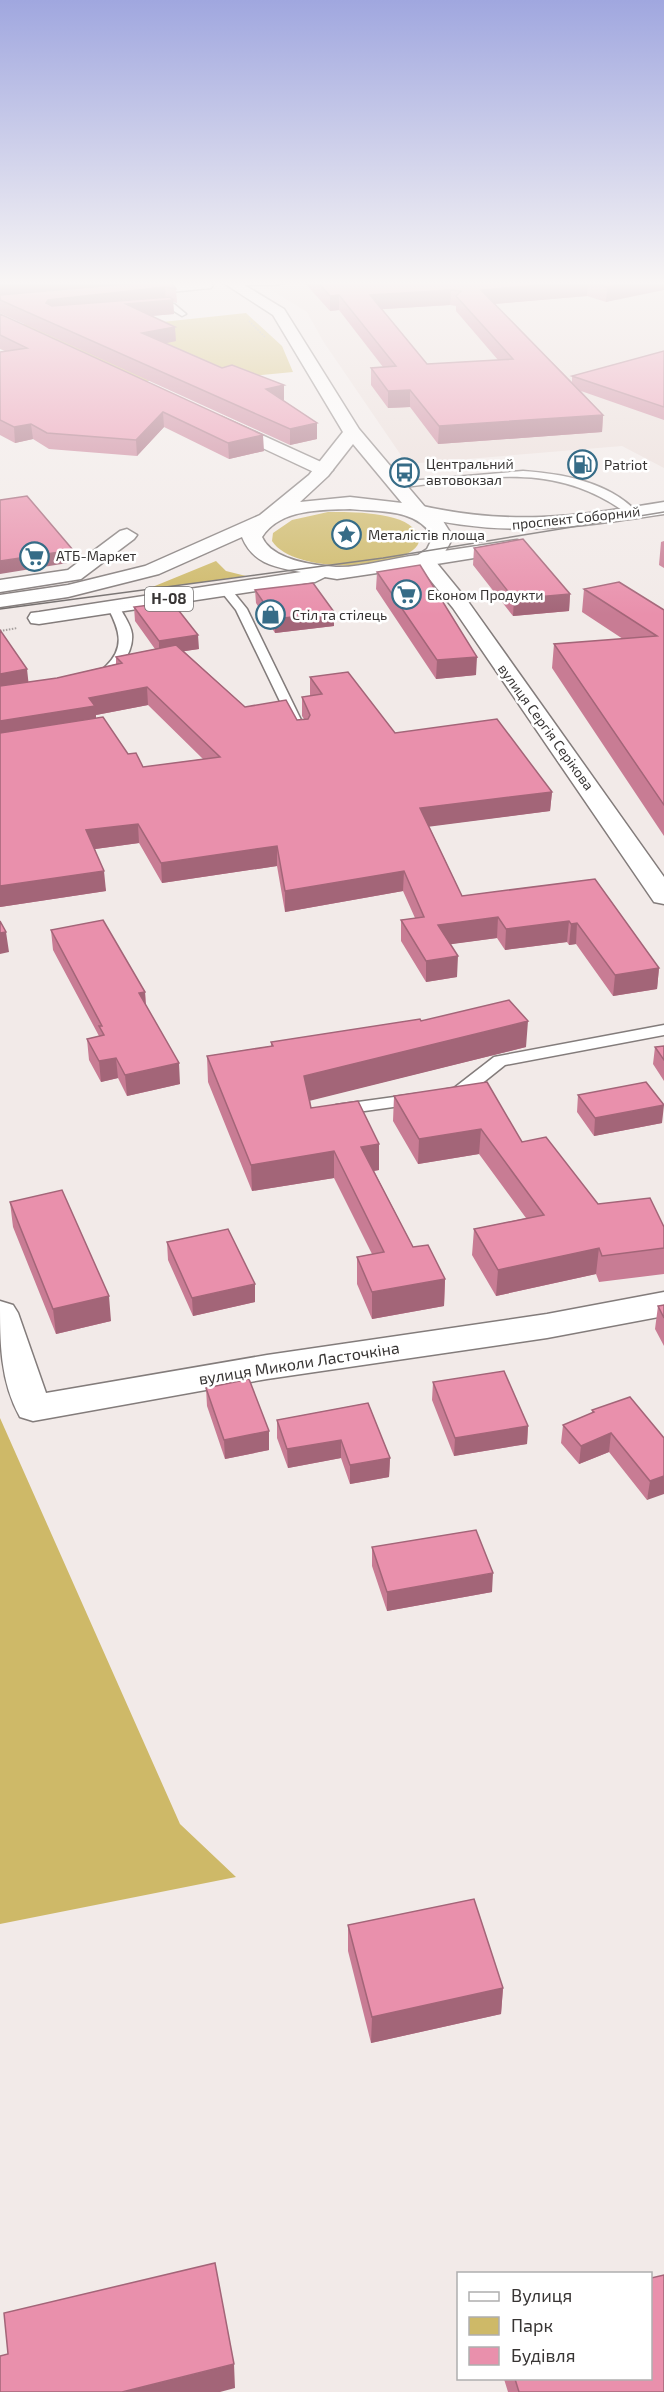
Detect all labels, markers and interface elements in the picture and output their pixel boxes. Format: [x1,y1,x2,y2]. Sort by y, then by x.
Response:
fuel station icon: Patriot [567,449,599,481]
place label: Центральний автовокзал [426,455,514,488]
bus stop icon: Центральний автовокзал [389,456,421,488]
place label: Patriot [604,456,648,473]
street label: проспект Соборний [511,502,641,533]
place icon: Металістів площа [331,519,363,551]
place label: Металістів площа [368,526,485,543]
supermarket icon: АТБ-Маркет [19,540,51,572]
place label: АТБ-Маркет [56,547,137,564]
supermarket icon: Економ Продукти [390,579,422,611]
place label: Економ Продукти [427,586,543,603]
road number: Н-08 [145,587,193,611]
shop icon: Стіл та стілець [255,599,287,631]
place label: Стіл та стілець [292,606,387,623]
street label: вулиця Сергія Серікова [495,660,598,793]
street label: вулиця Миколи Ласточкіна [197,1337,401,1389]
legend [457,2272,652,2380]
text: Вулиця [511,2284,572,2306]
text: Парк [511,2314,553,2336]
text: Будівля [511,2344,575,2366]

